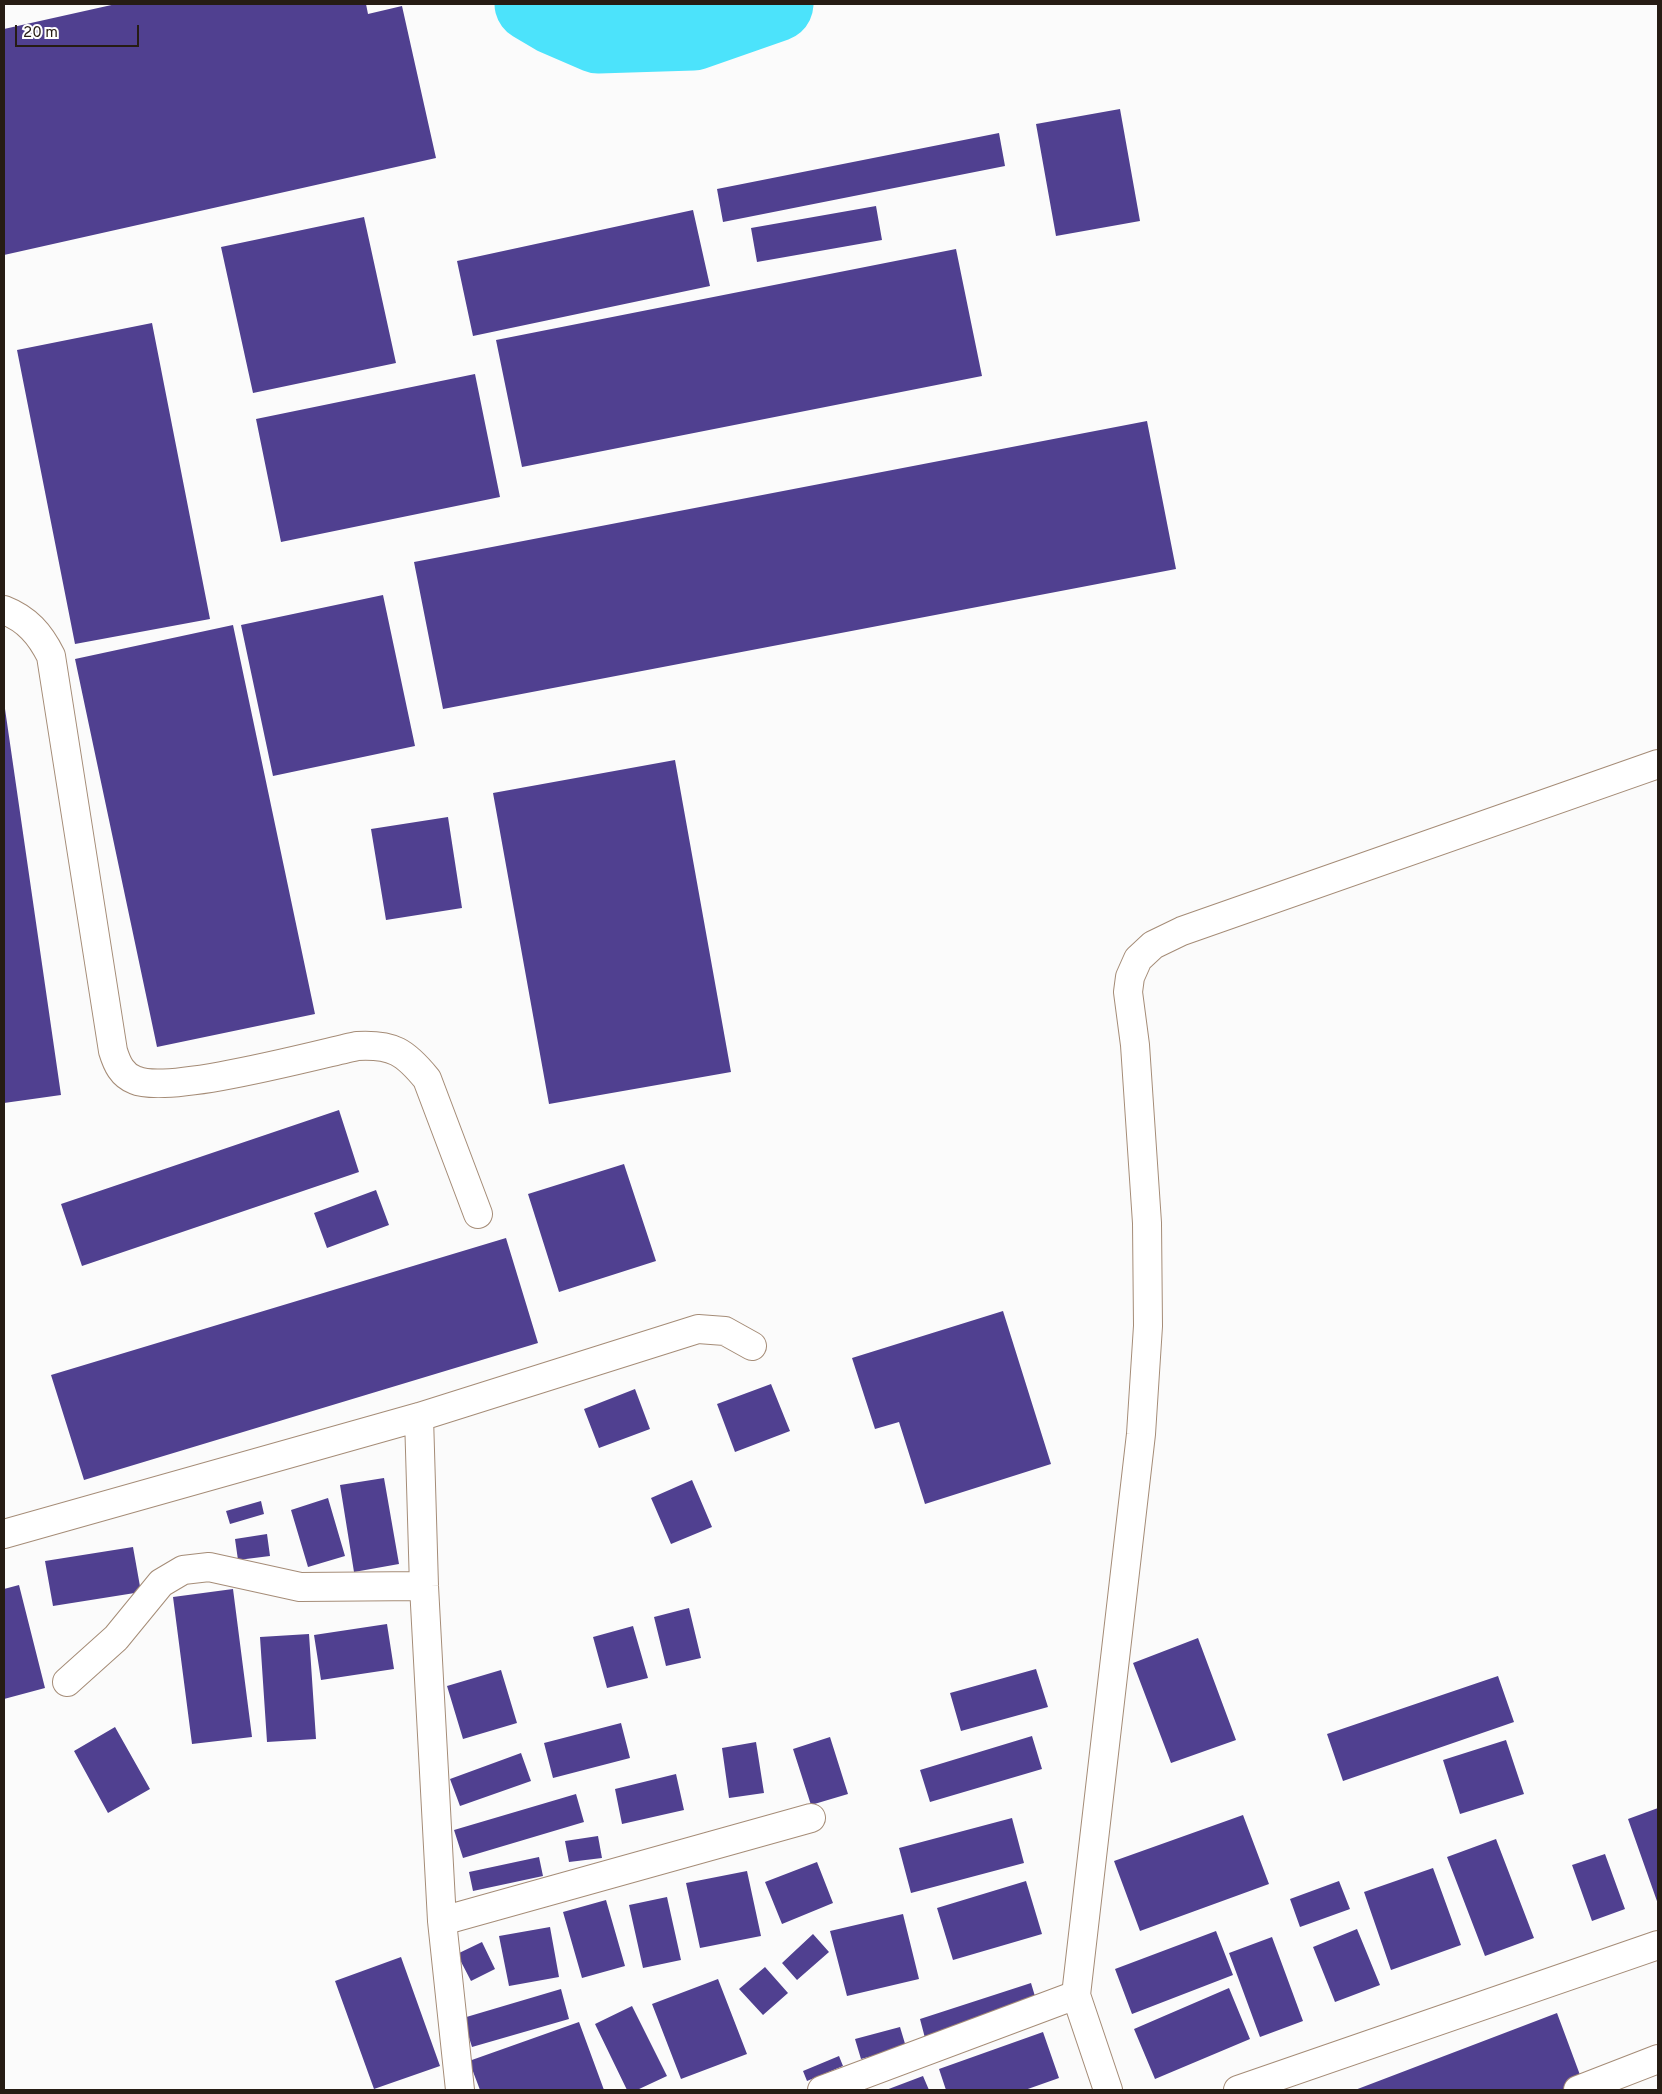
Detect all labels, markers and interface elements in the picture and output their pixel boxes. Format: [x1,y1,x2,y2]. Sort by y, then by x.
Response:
scale bar [18,15,141,47]
text: 20 m [23,24,58,43]

